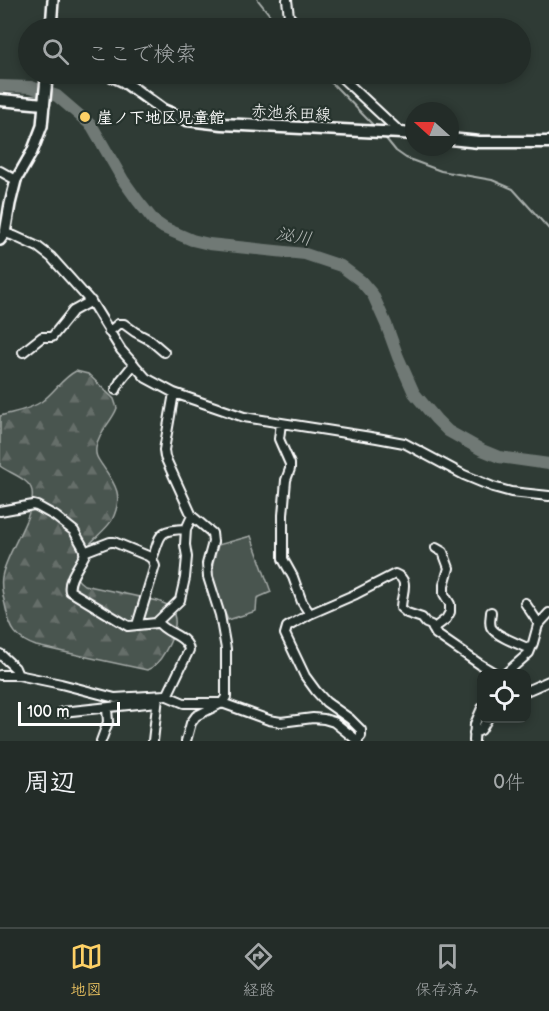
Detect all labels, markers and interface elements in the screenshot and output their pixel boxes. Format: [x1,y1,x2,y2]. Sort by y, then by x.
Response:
search box [18,18,531,84]
icon: search [39,35,72,68]
text: ここで検索 [87,41,197,68]
street label: 赤池糸田線 [250,102,331,125]
north arrow [405,102,459,156]
place label: 崖ノ下地区児童館 [97,109,225,128]
marker: 崖ノ下地区児童館 [78,110,92,124]
water label: 泌川 [274,223,313,250]
map controls [477,669,531,723]
button: locate [477,669,531,723]
scale bar [18,699,120,726]
text: 100 m [27,703,70,722]
text: 周辺 [24,768,76,799]
text: 0件 [493,771,525,795]
tab: 地図 [70,940,103,1000]
tab: 経路 [242,940,275,1000]
tab: 保存済み [415,940,479,1000]

